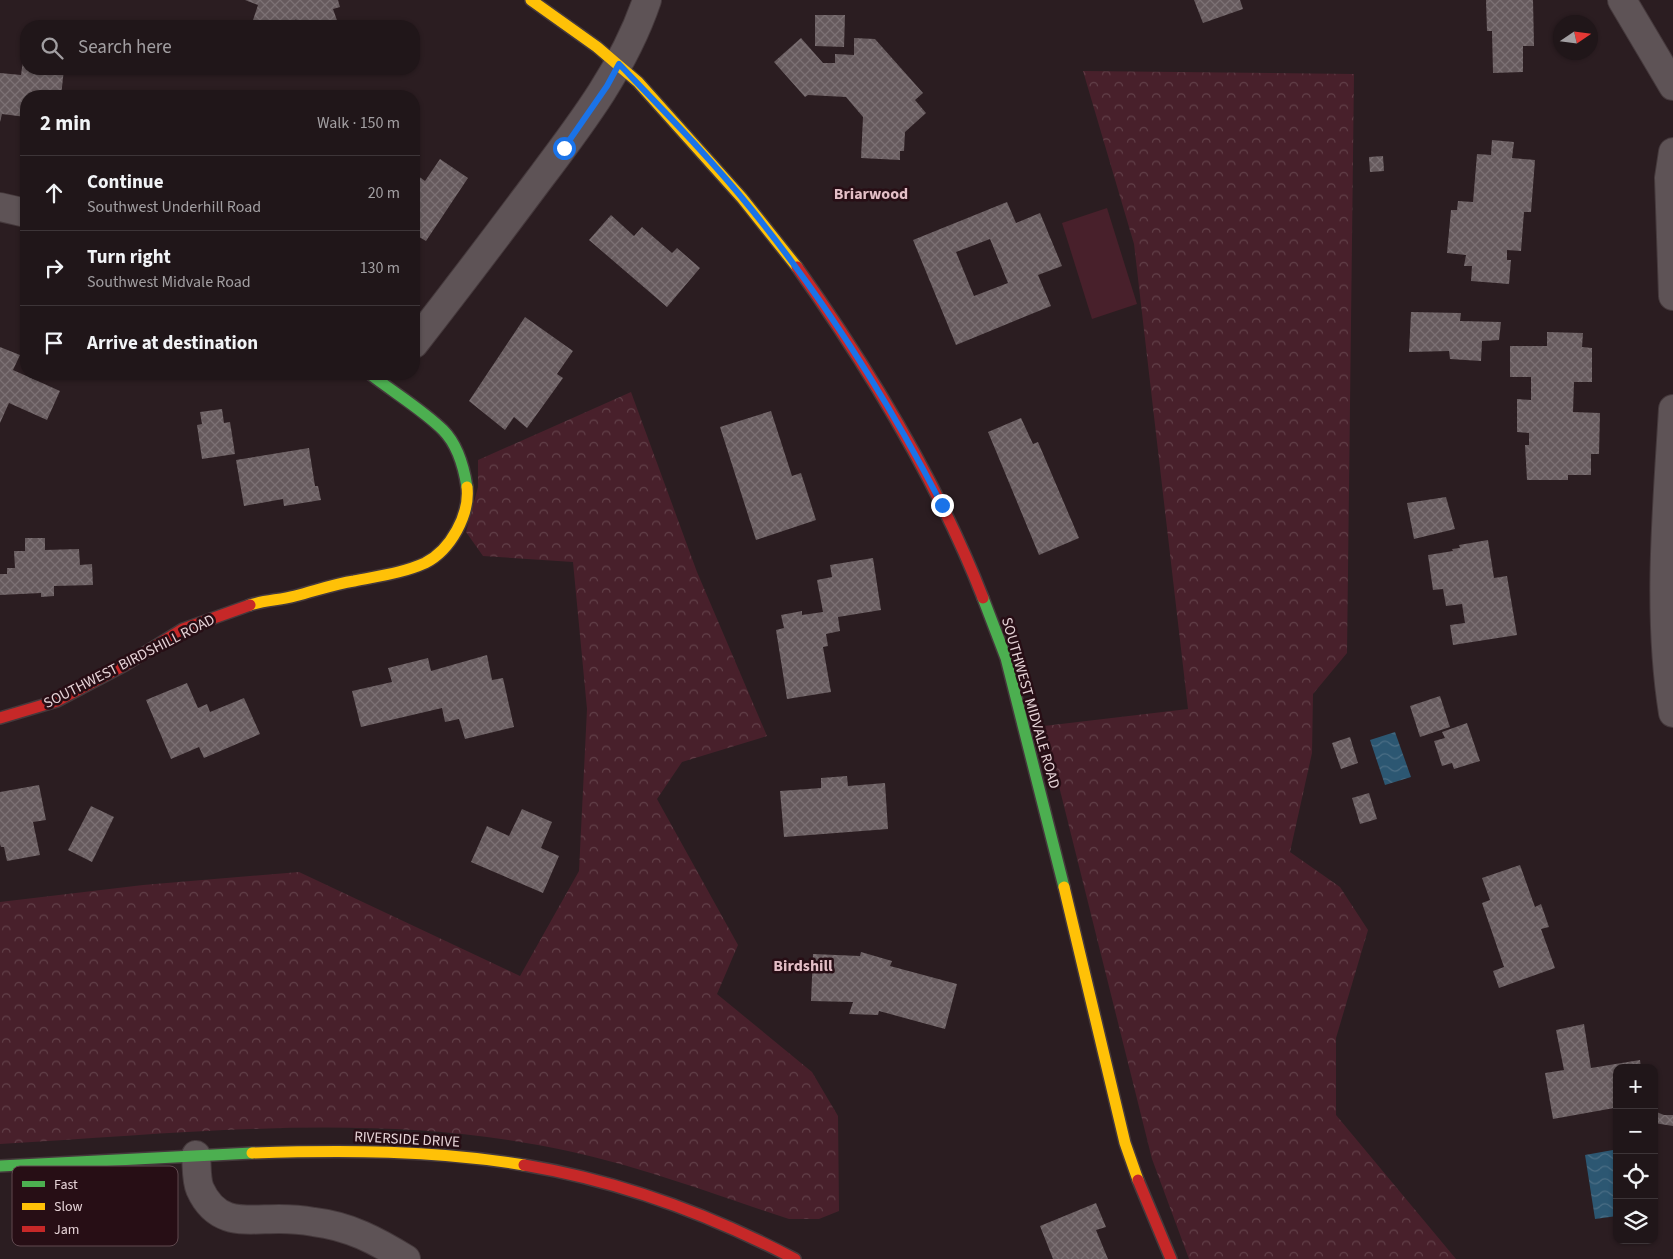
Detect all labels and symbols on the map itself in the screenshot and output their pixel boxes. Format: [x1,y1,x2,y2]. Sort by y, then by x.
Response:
north arrow [1553,15,1598,60]
route start [553,137,576,160]
district label: Briarwood [834,183,908,205]
route end [931,494,954,517]
street label: SOUTHWEST BIRDSHILL ROAD [40,609,218,714]
street label: SOUTHWEST MIDVALE ROAD [996,615,1065,791]
district label: Birdshill [773,955,833,977]
street label: RIVERSIDE DRIVE [354,1126,460,1153]
legend [12,1166,178,1246]
text: Fast [54,1175,78,1195]
text: Slow [54,1197,83,1217]
text: Jam [54,1220,79,1240]

